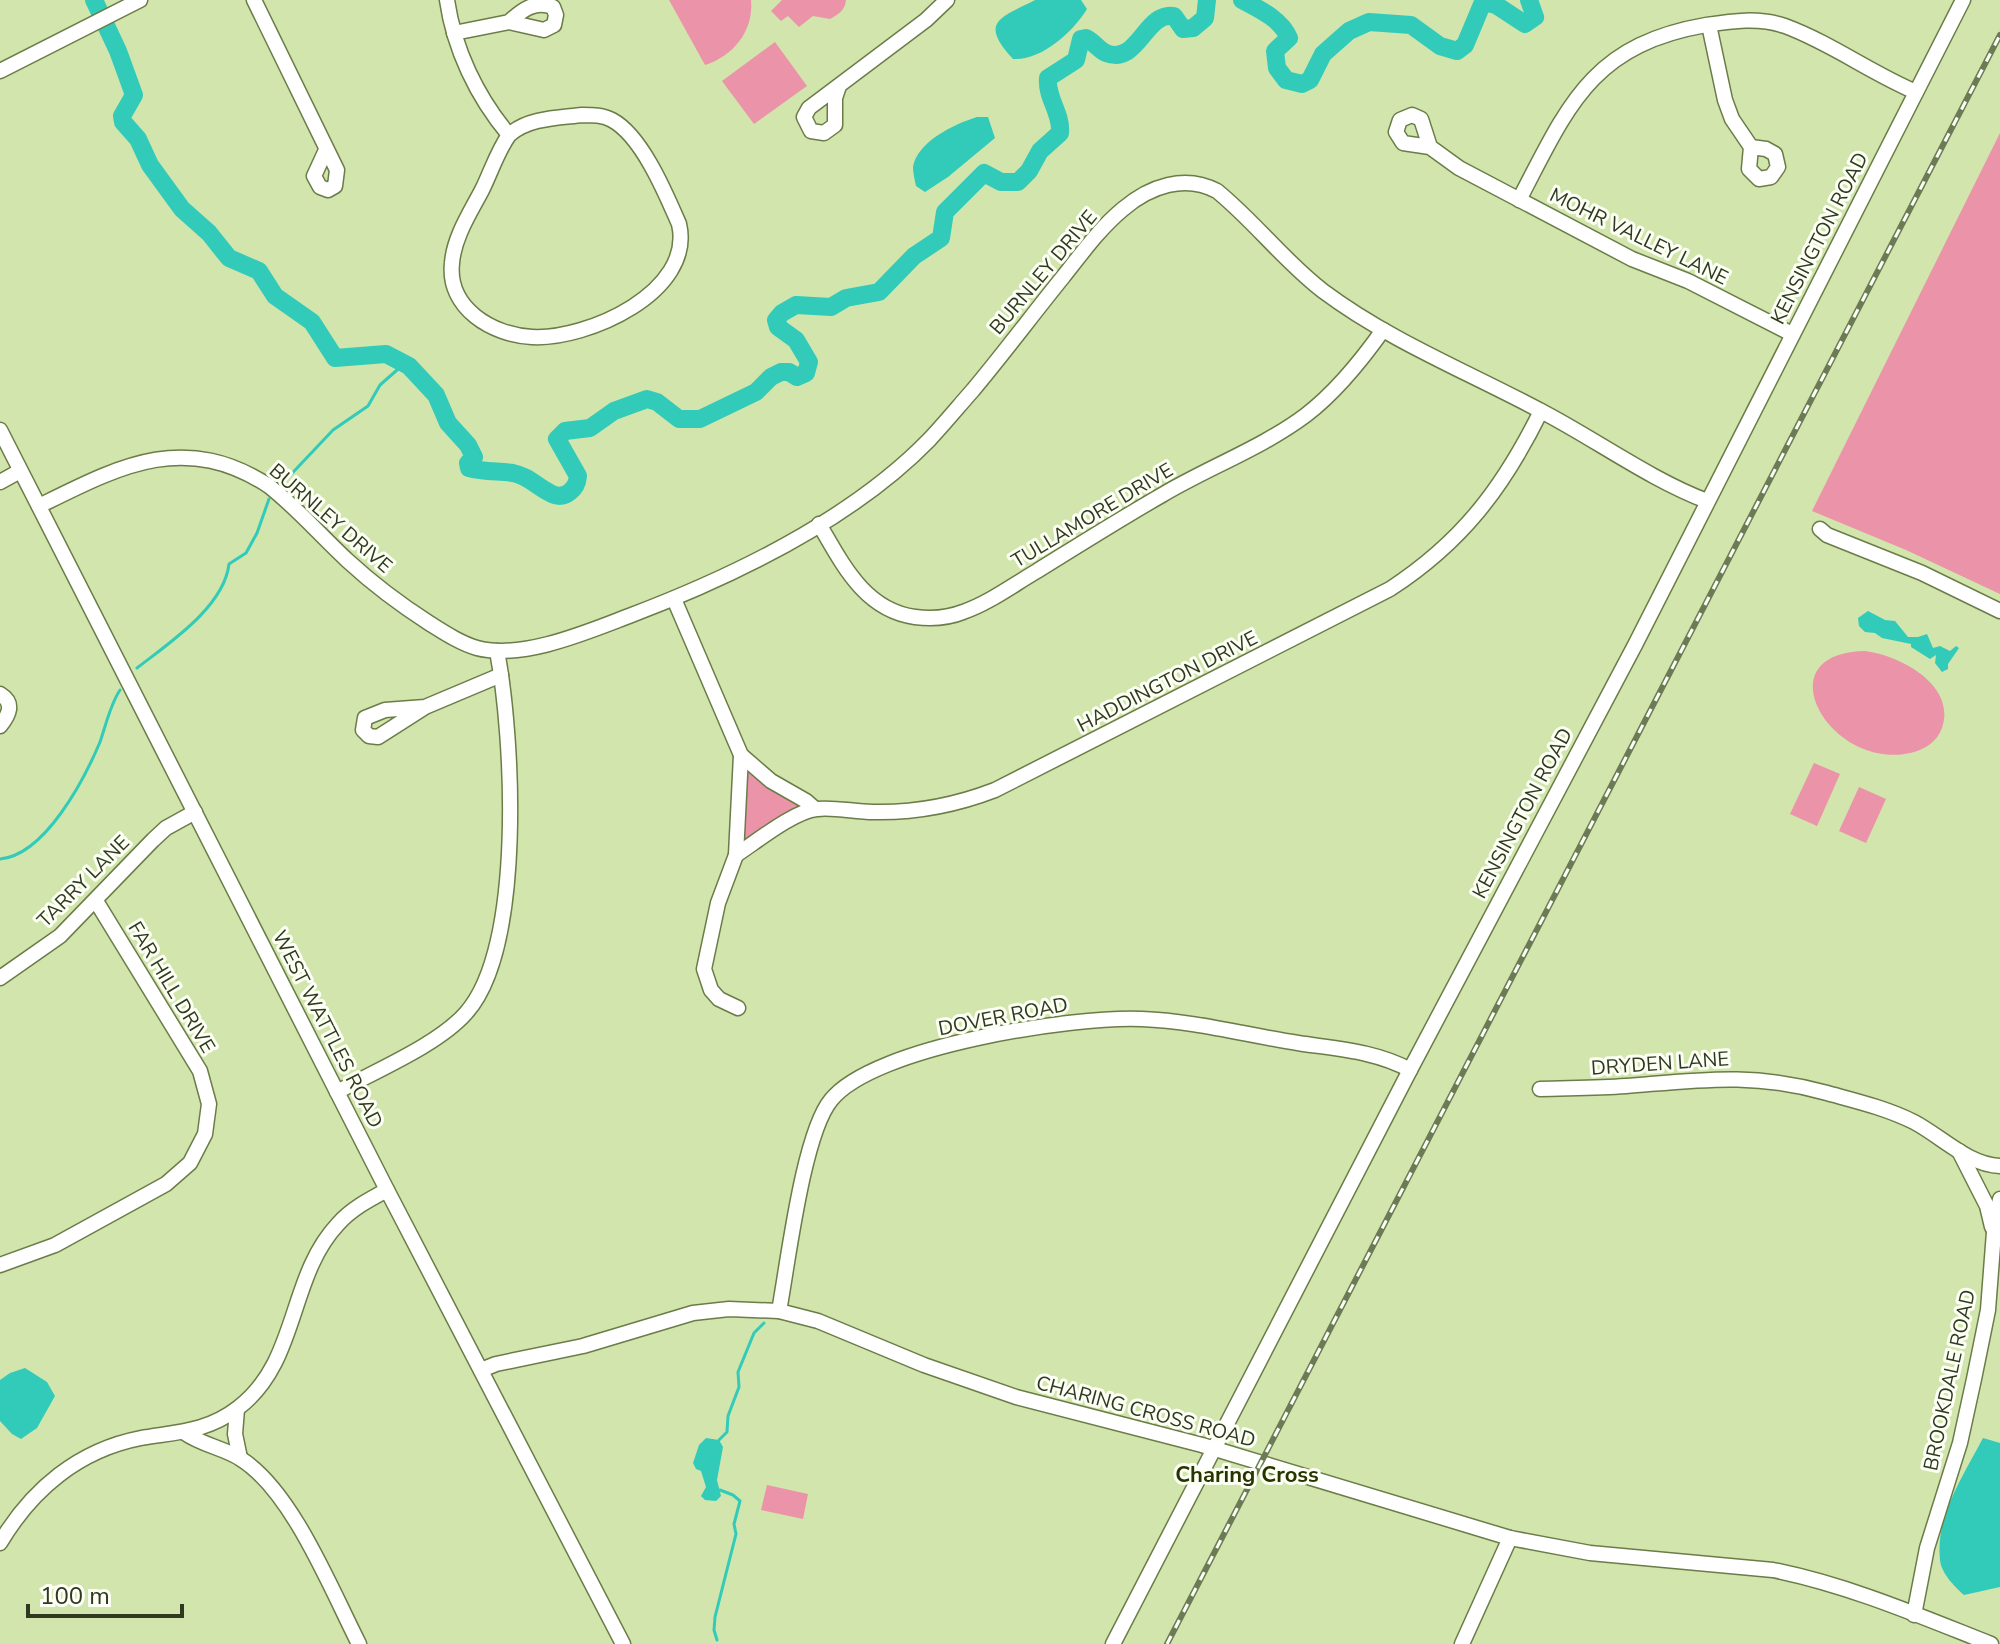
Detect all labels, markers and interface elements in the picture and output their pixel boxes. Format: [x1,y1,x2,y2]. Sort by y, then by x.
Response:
street label: KENSINGTON ROAD [1764,148,1875,329]
street label: MOHR VALLEY LANE [1545,182,1732,291]
street label: BURNLEY DRIVE [983,204,1103,340]
street label: TULLAMORE DRIVE [1006,456,1178,574]
street label: BURNLEY DRIVE [264,458,398,579]
street label: HADDINGTON DRIVE [1072,624,1262,739]
street label: KENSINGTON ROAD [1466,723,1579,903]
street label: TARRY LANE [31,829,135,933]
street label: FAR HILL DRIVE [122,916,221,1058]
street label: WEST WATTLES ROAD [266,926,389,1133]
street label: DOVER ROAD [936,991,1070,1042]
street label: DRYDEN LANE [1590,1045,1730,1082]
street label: BROOKDALE ROAD [1917,1287,1982,1473]
street label: CHARING CROSS ROAD [1033,1369,1258,1454]
district label: Charing Cross [1175,1460,1319,1490]
scale bar [28,1568,182,1618]
text: 100 m [40,1580,110,1612]

